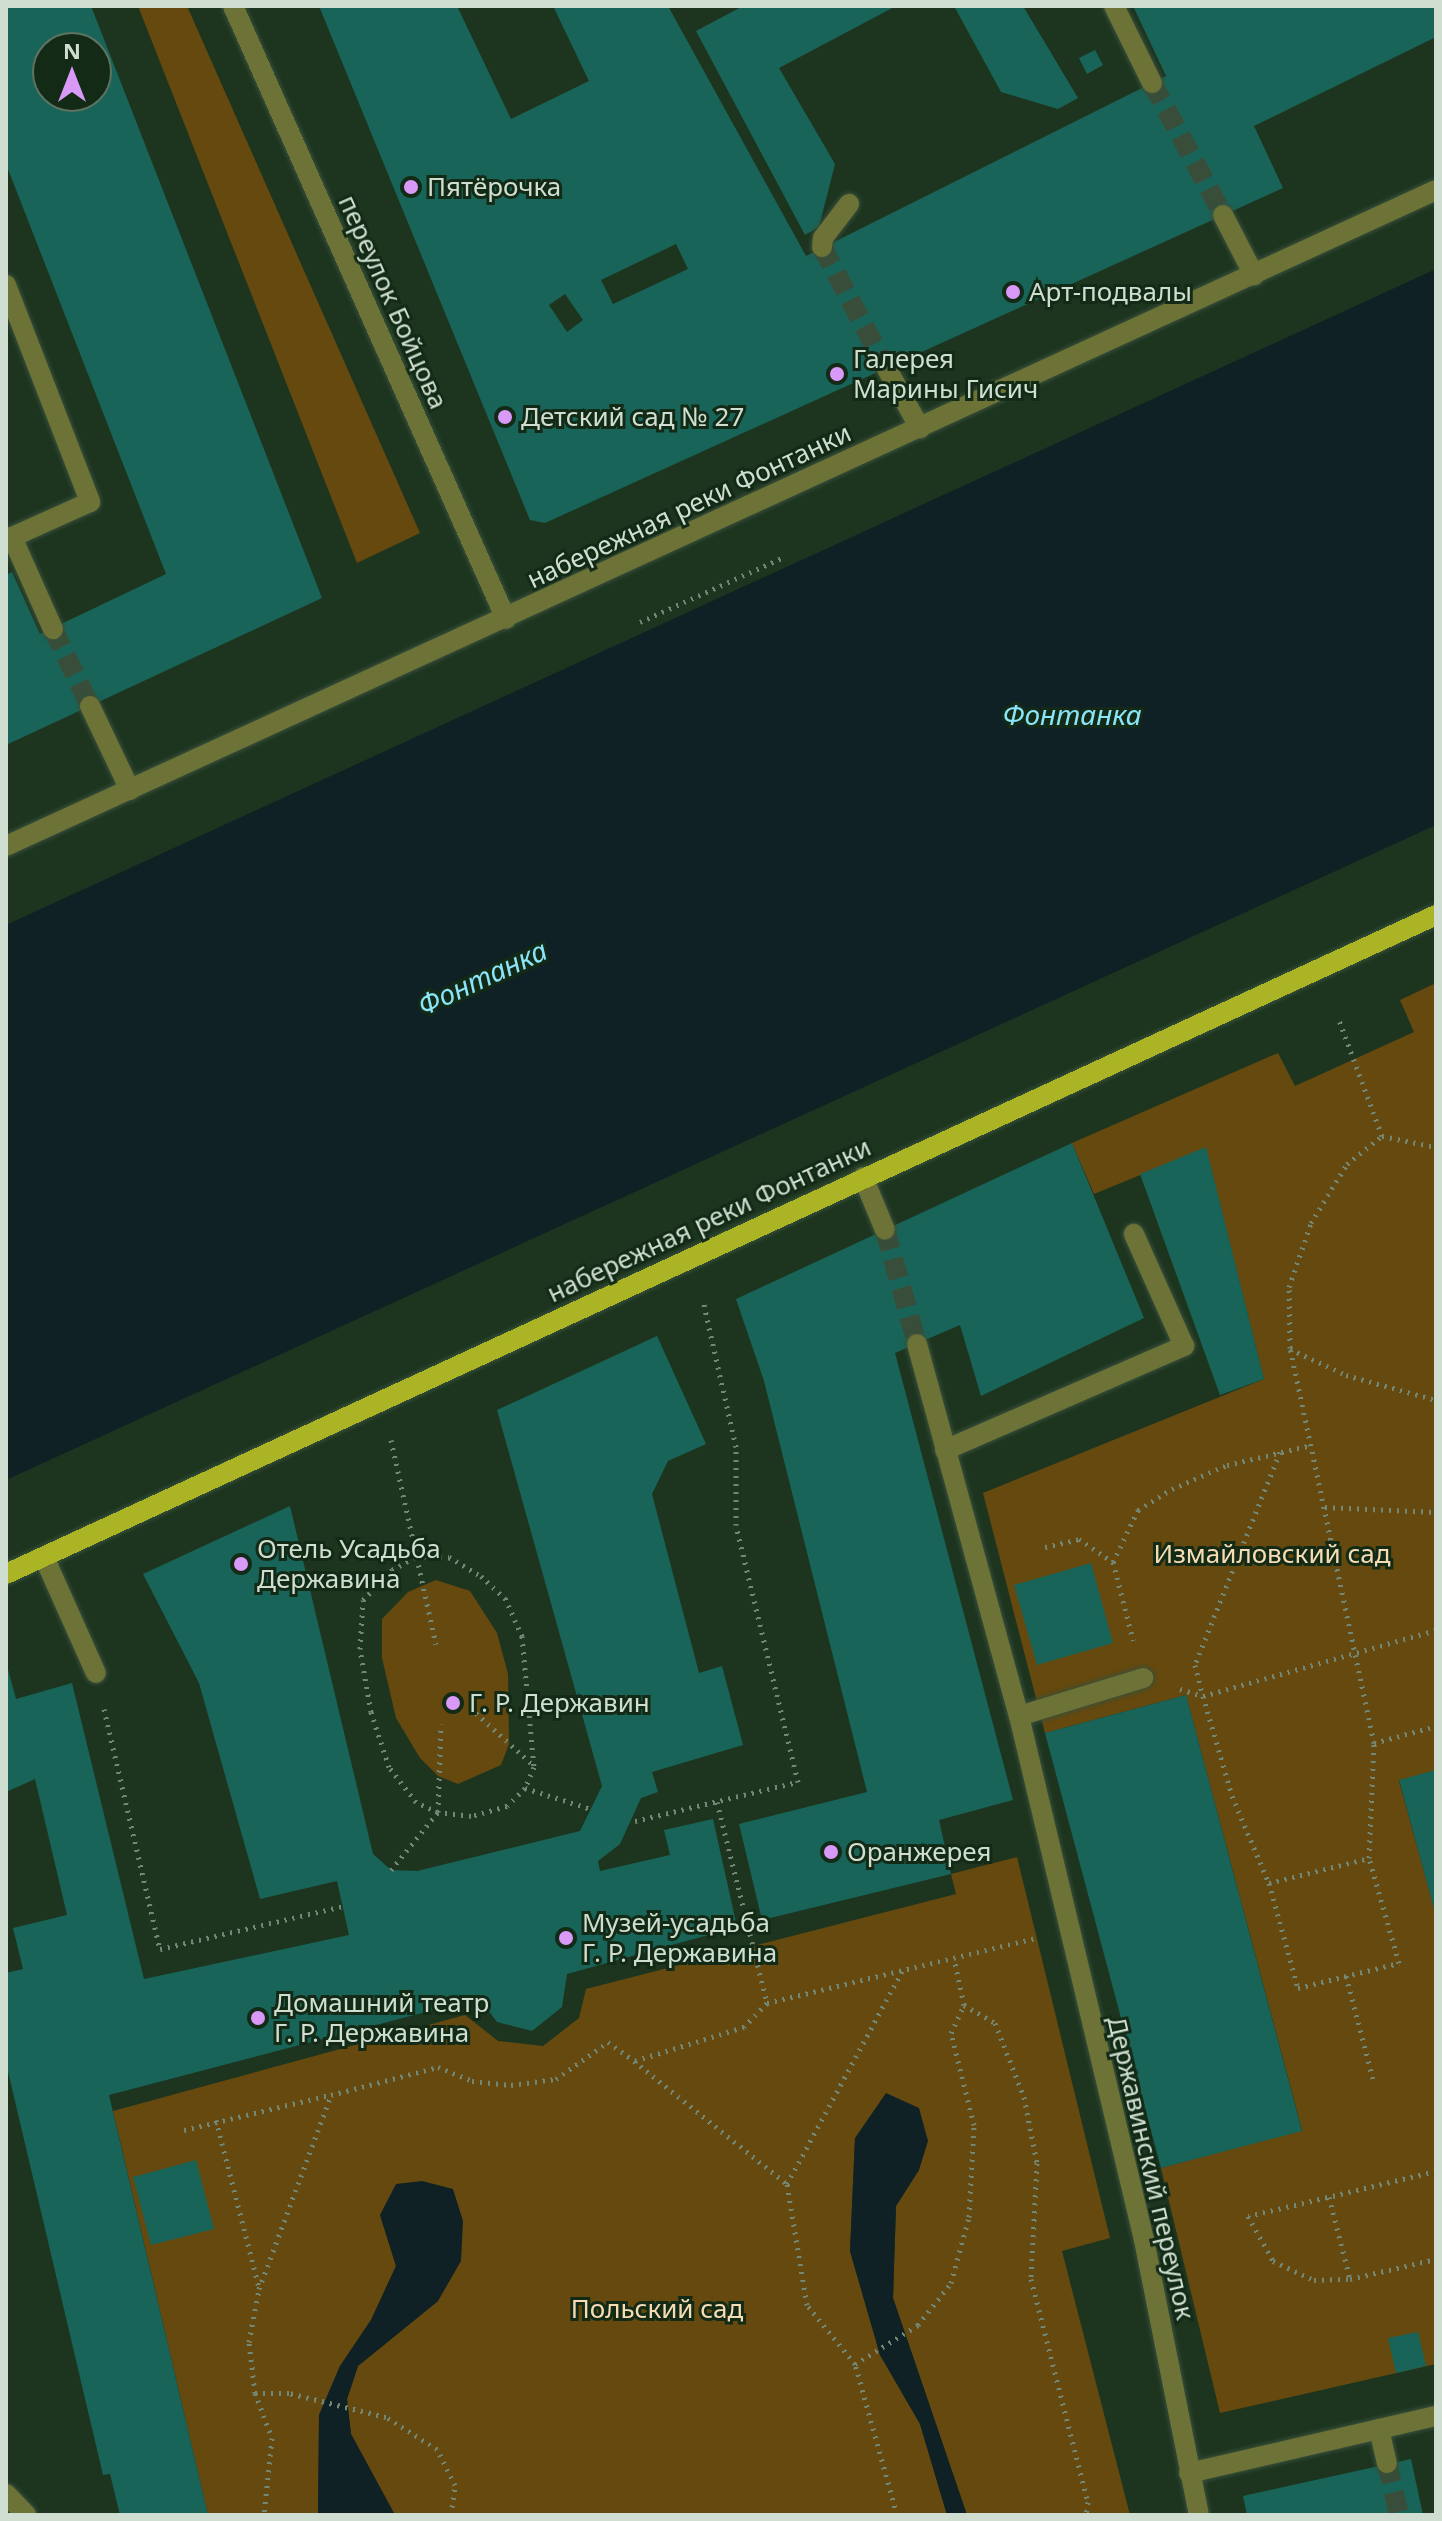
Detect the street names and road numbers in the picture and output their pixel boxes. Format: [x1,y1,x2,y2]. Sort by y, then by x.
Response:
street label: переулок Бойцова [332,190,454,414]
street label: набережная реки Фонтанки [522,417,856,595]
street label: набережная реки Фонтанки [542,1131,876,1309]
street label: Державинский переулок [1101,2013,1201,2323]

